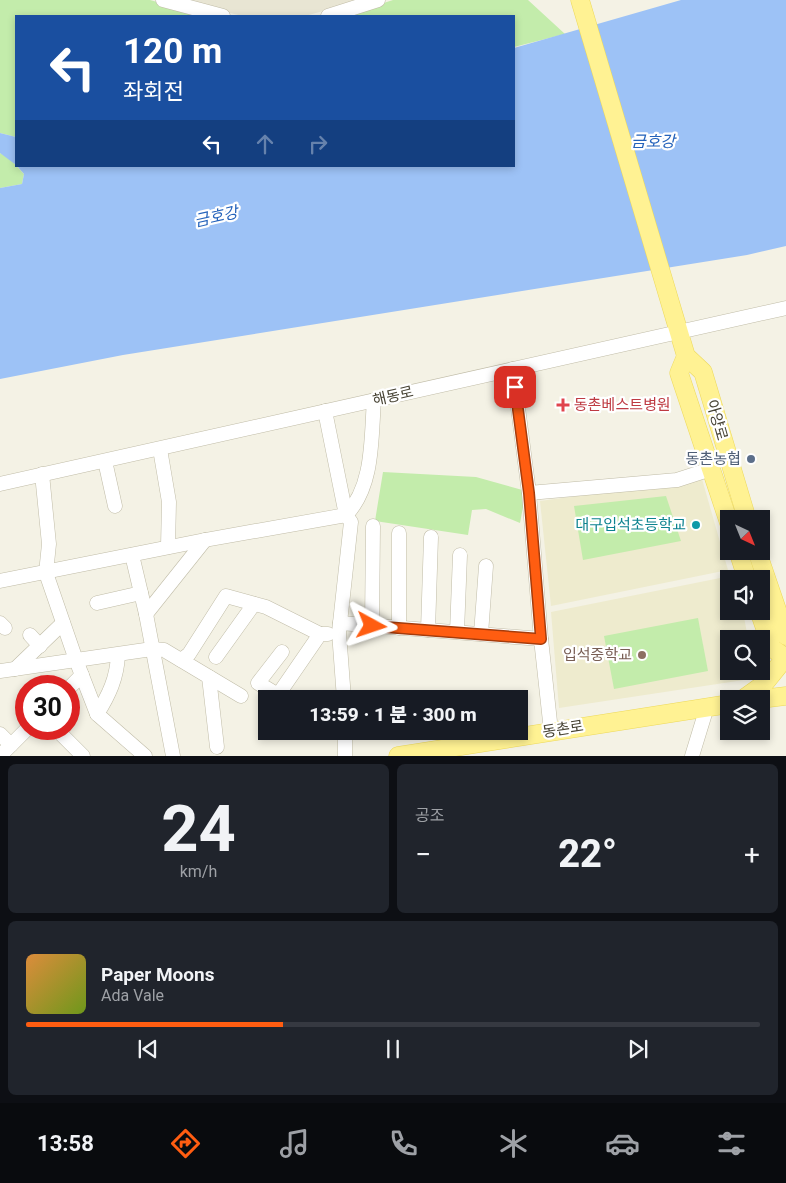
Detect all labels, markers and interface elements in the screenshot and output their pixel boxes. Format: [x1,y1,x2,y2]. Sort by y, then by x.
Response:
text: 120 m [123,31,222,72]
icon: left [40,35,105,100]
text: 좌회전 [123,79,184,104]
icon: left [198,130,226,158]
icon: ahead [251,130,279,158]
icon: right [304,130,332,158]
water label: 금호강 [631,132,677,151]
water label: 금호강 [192,202,242,231]
pin [494,366,536,408]
icon: arrive [501,373,529,401]
street label: 해동로 [371,383,415,409]
place label: 동촌베스트병원 [574,396,671,414]
marker: 동촌베스트병원 [556,398,570,412]
street label: 아양로 [703,398,731,442]
place label: 동촌농협 [686,450,741,468]
marker: 동촌농협 [745,453,757,465]
north arrow [720,510,770,560]
map controls [720,510,770,740]
place label: 대구입석초등학교 [576,516,686,534]
marker: 대구입석초등학교 [690,519,702,531]
button: sound [720,570,770,620]
position arrow [345,599,397,651]
button: search [720,630,770,680]
place label: 입석중학교 [563,646,632,664]
marker: 입석중학교 [636,649,648,661]
speed limit sign: 30 [15,675,80,740]
button: layers [720,690,770,740]
text: 13:59 · 1 분 · 300 m [309,703,477,726]
street label: 동촌로 [541,717,585,741]
text: 24 [161,791,236,867]
text: 공조 [415,806,444,825]
text: 22° [558,832,617,876]
text: − [415,838,431,871]
text: + [744,838,760,871]
text: km/h [180,862,217,881]
text: Paper Moons [101,963,214,986]
text: Ada Vale [101,986,164,1005]
icon: previous [134,1035,162,1063]
icon: pause [379,1035,407,1063]
icon: next [624,1035,652,1063]
icon: directions [168,1126,203,1161]
icon: music [277,1126,312,1161]
icon: phone [386,1126,421,1161]
icon: climate [496,1126,531,1161]
icon: car [605,1126,640,1161]
icon: filters [714,1126,749,1161]
text: 13:58 [37,1131,94,1156]

